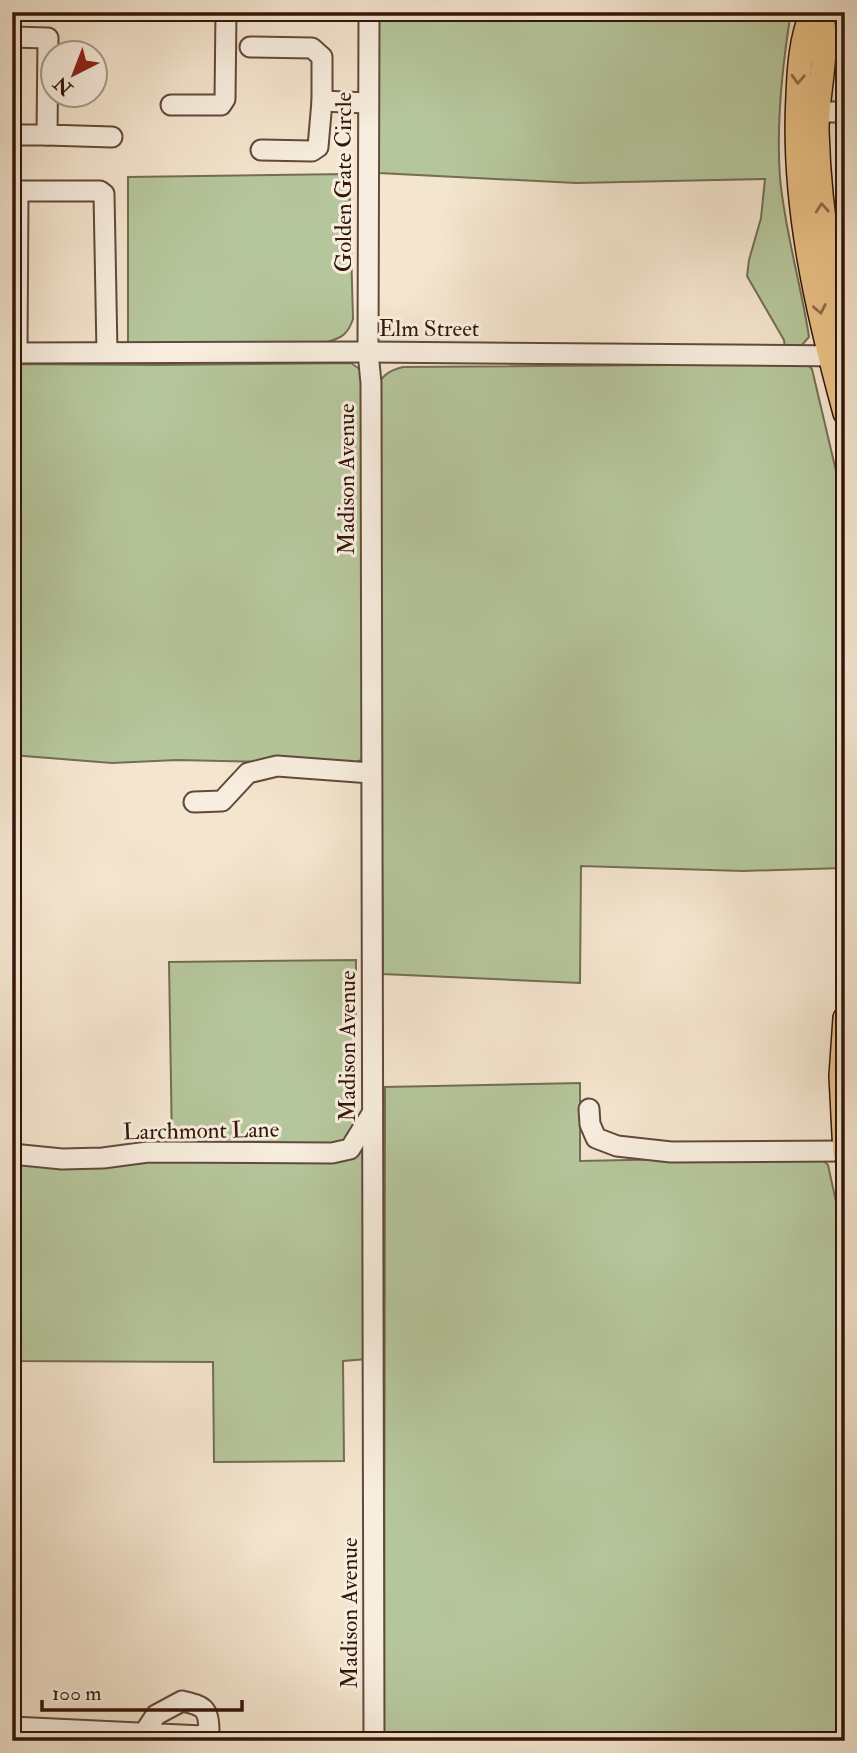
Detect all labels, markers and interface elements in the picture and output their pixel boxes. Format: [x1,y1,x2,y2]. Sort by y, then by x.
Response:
north arrow [38,38,108,108]
text: N [48,71,78,101]
one-way arrow [791,73,806,84]
street label: Golden Gate Circle [329,91,358,272]
one-way arrow [815,203,830,214]
one-way arrow [812,303,827,315]
street label: Elm Street [379,314,479,343]
street label: Madison Avenue [332,403,361,555]
street label: Madison Avenue [333,970,362,1122]
street label: Larchmont Lane [123,1115,280,1146]
street label: Madison Avenue [335,1537,364,1689]
scale bar [42,1669,242,1713]
text: 100 m [52,1680,102,1707]

